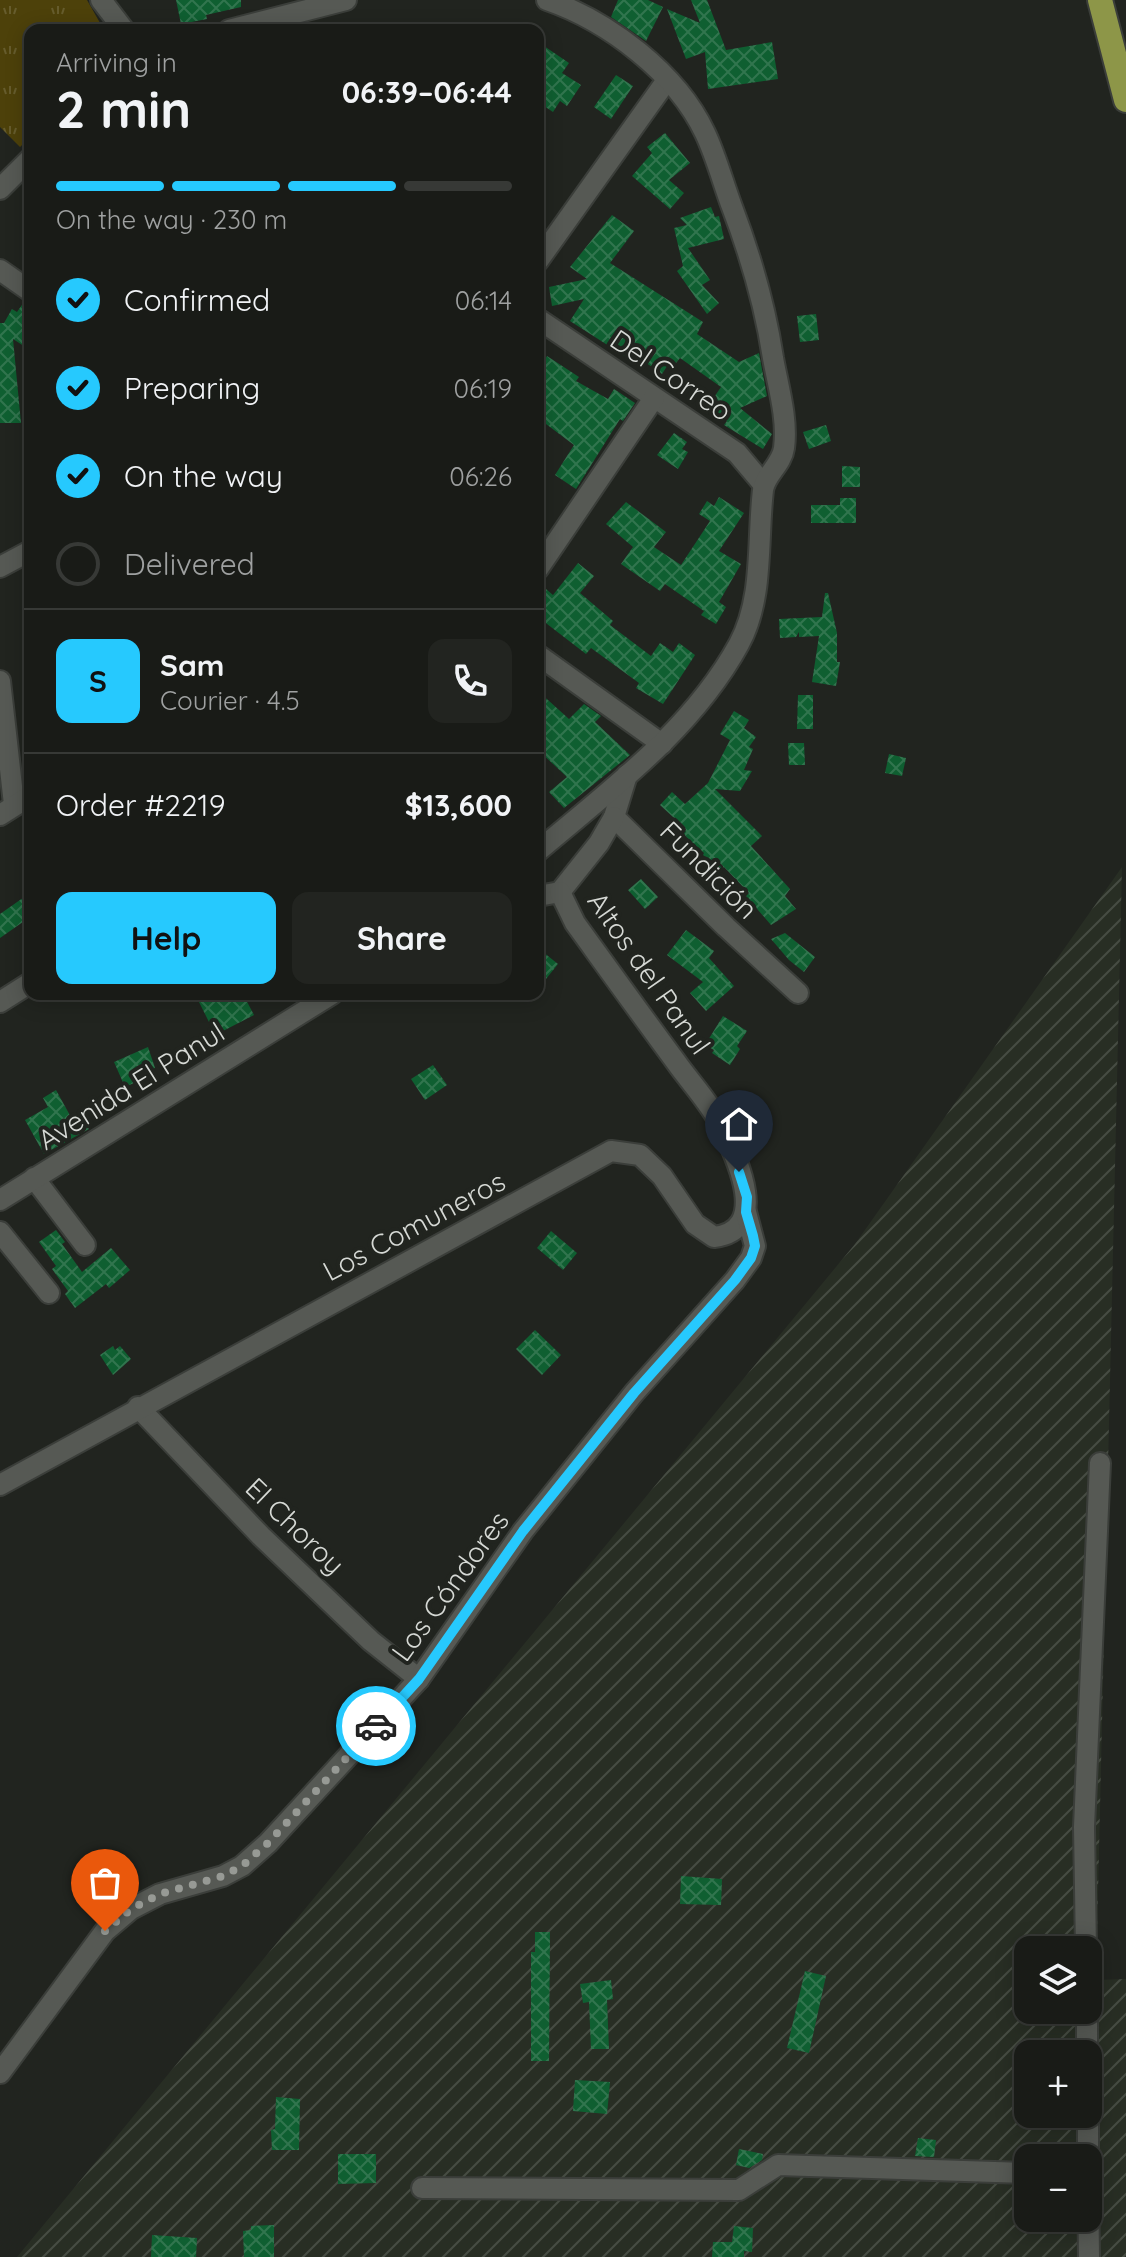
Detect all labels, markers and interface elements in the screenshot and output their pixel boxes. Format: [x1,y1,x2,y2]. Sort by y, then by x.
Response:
text: Arriving in [56,46,177,79]
text: 06:39–06:44 [342,73,512,111]
text: 2 min [56,76,191,141]
text: On the way · 230 m [56,203,287,236]
icon: check [56,278,100,322]
text: Confirmed [124,281,270,319]
text: 06:14 [455,284,512,317]
street label: Del Correo [604,321,739,428]
icon: check [56,366,100,410]
text: Preparing [124,369,260,407]
text: 06:19 [454,372,512,405]
icon: check [56,454,100,498]
text: On the way [124,457,283,495]
text: 06:26 [449,460,512,493]
text: Delivered [124,545,255,583]
button: phone [428,639,512,723]
text: Sam [160,646,224,684]
text: S [89,662,107,700]
text: Courier · 4.5 [160,684,300,717]
text: Order #2219 [56,786,225,824]
text: $13,600 [405,786,512,824]
street label: Fundición [653,813,766,926]
street label: Altos del Panul [580,885,718,1061]
button: Help [56,892,276,984]
button: Share [292,892,512,984]
street label: Avenida El Panul [31,1014,231,1157]
pin [705,1090,773,1172]
icon: home [717,1102,761,1146]
street label: Los Comuneros [317,1163,511,1288]
street label: El Choroy [239,1470,352,1581]
street label: Los Cóndores [383,1504,516,1668]
courier [336,1686,416,1766]
icon: car [354,1704,398,1748]
pin [71,1849,139,1931]
icon: bag [83,1861,127,1905]
map controls [1014,1936,1102,2232]
button: layers [1014,1936,1102,2024]
button: + [1014,2040,1102,2128]
button: − [1014,2144,1102,2232]

